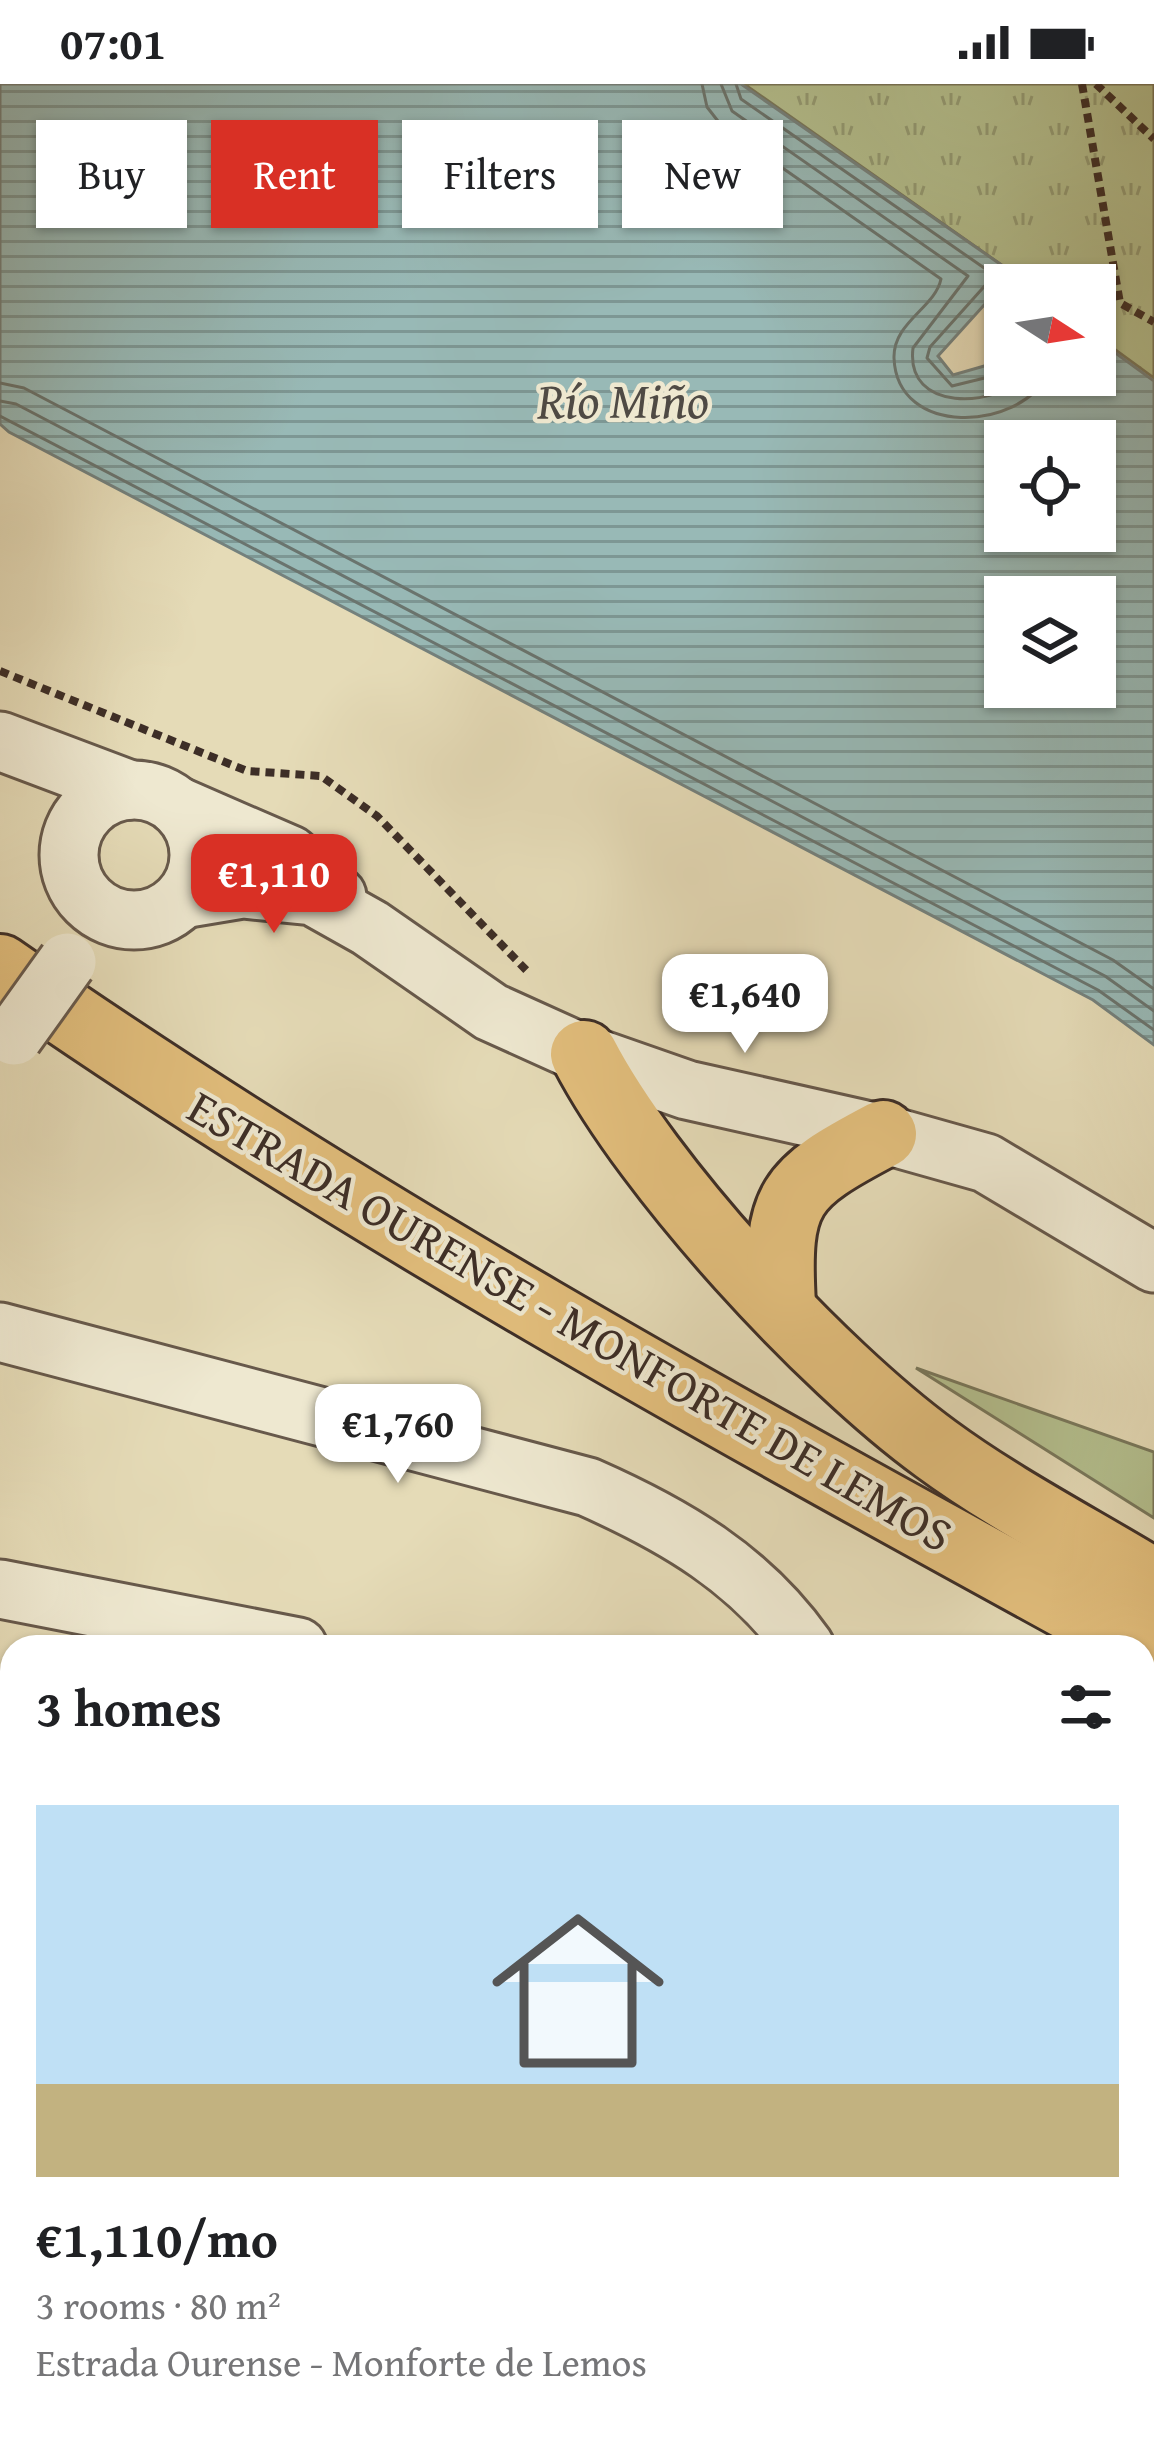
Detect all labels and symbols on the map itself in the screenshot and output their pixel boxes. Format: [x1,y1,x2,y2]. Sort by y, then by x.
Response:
north arrow [984,264,1116,396]
water label: Río Miño [536,362,709,437]
pin: €1,110 [176,834,372,936]
pin: €1,640 [647,954,843,1056]
street label: ESTRADA OURENSE - MONFORTE DE LEMOS [175,1071,967,1569]
pin: €1,760 [300,1384,496,1486]

